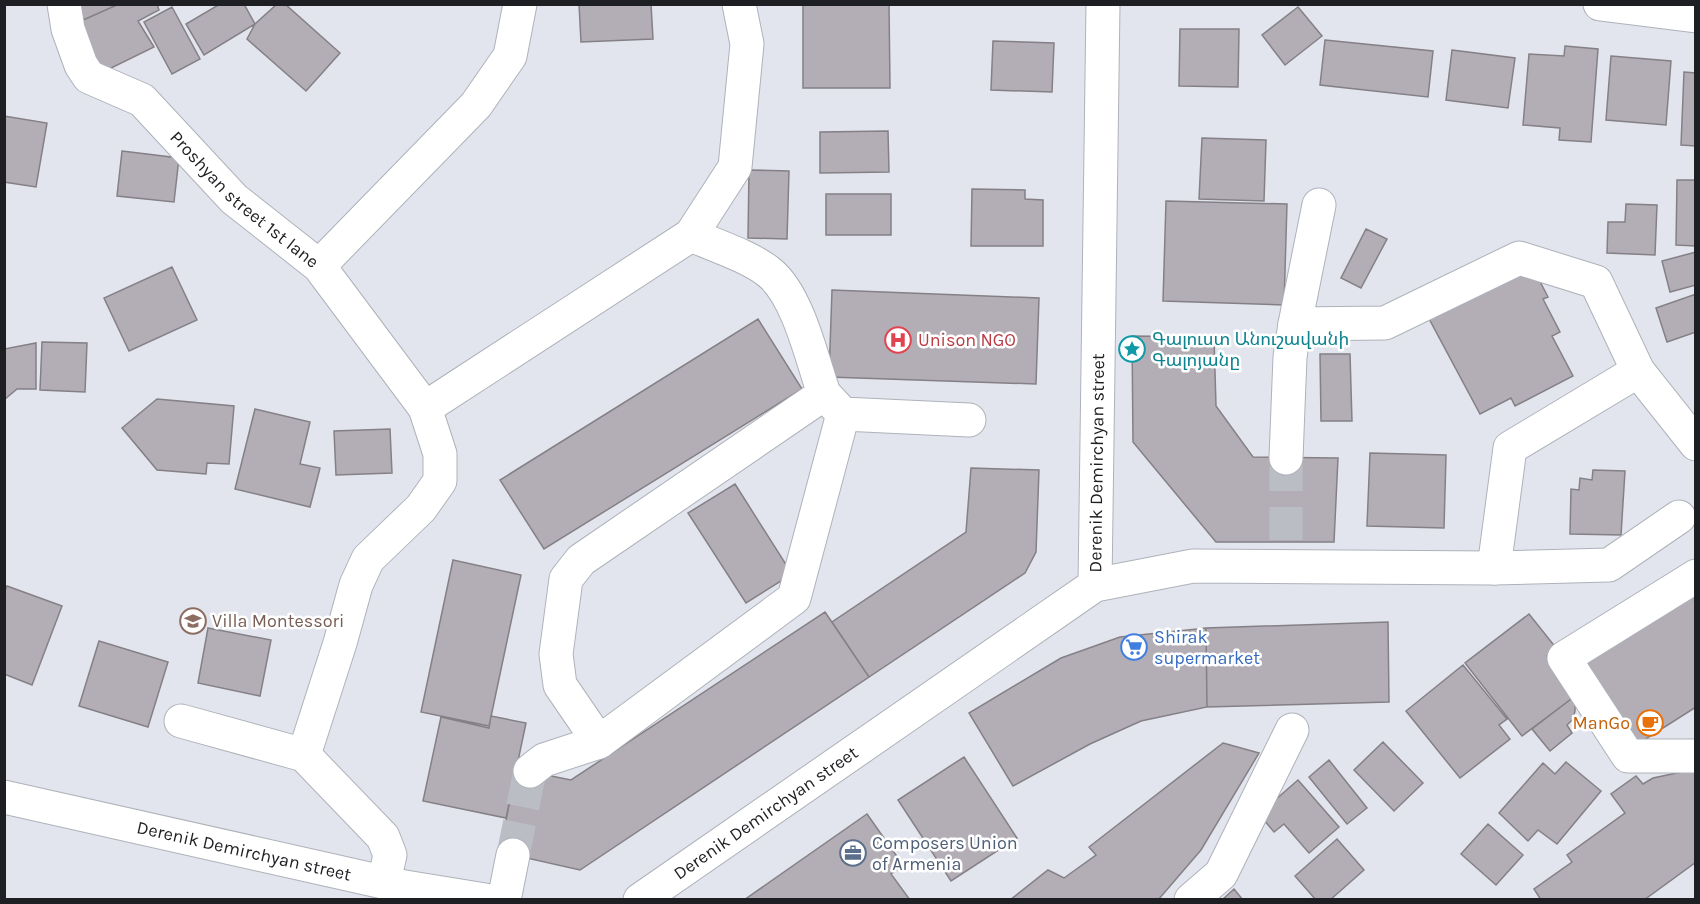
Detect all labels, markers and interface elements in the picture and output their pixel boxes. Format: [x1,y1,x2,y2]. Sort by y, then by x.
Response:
street label: Proshyan street 1st lane [165,126,323,273]
hospital icon: Unison NGO [883,325,913,355]
place label: Գալուստ Անուշավանի Գալոյանը [1152,328,1349,371]
place label: Unison NGO [918,329,1016,351]
place icon: Գալուստ Անուշավանի Գալոյանը [1117,334,1147,364]
street label: Derenik Demirchyan street [1084,353,1109,573]
school or university icon: Villa Montessori [178,606,208,636]
place label: Villa Montessori [212,610,344,632]
place label: Shirak supermarket [1154,626,1260,669]
supermarket icon: Shirak supermarket [1119,632,1149,662]
cafe icon: ManGo [1635,708,1665,738]
place label: ManGo [1573,712,1630,734]
street label: Derenik Demirchyan street [669,741,862,884]
street label: Derenik Demirchyan street [135,816,354,886]
place label: Composers Union of Armenia [872,832,1018,875]
office icon: Composers Union of Armenia [838,838,868,868]

